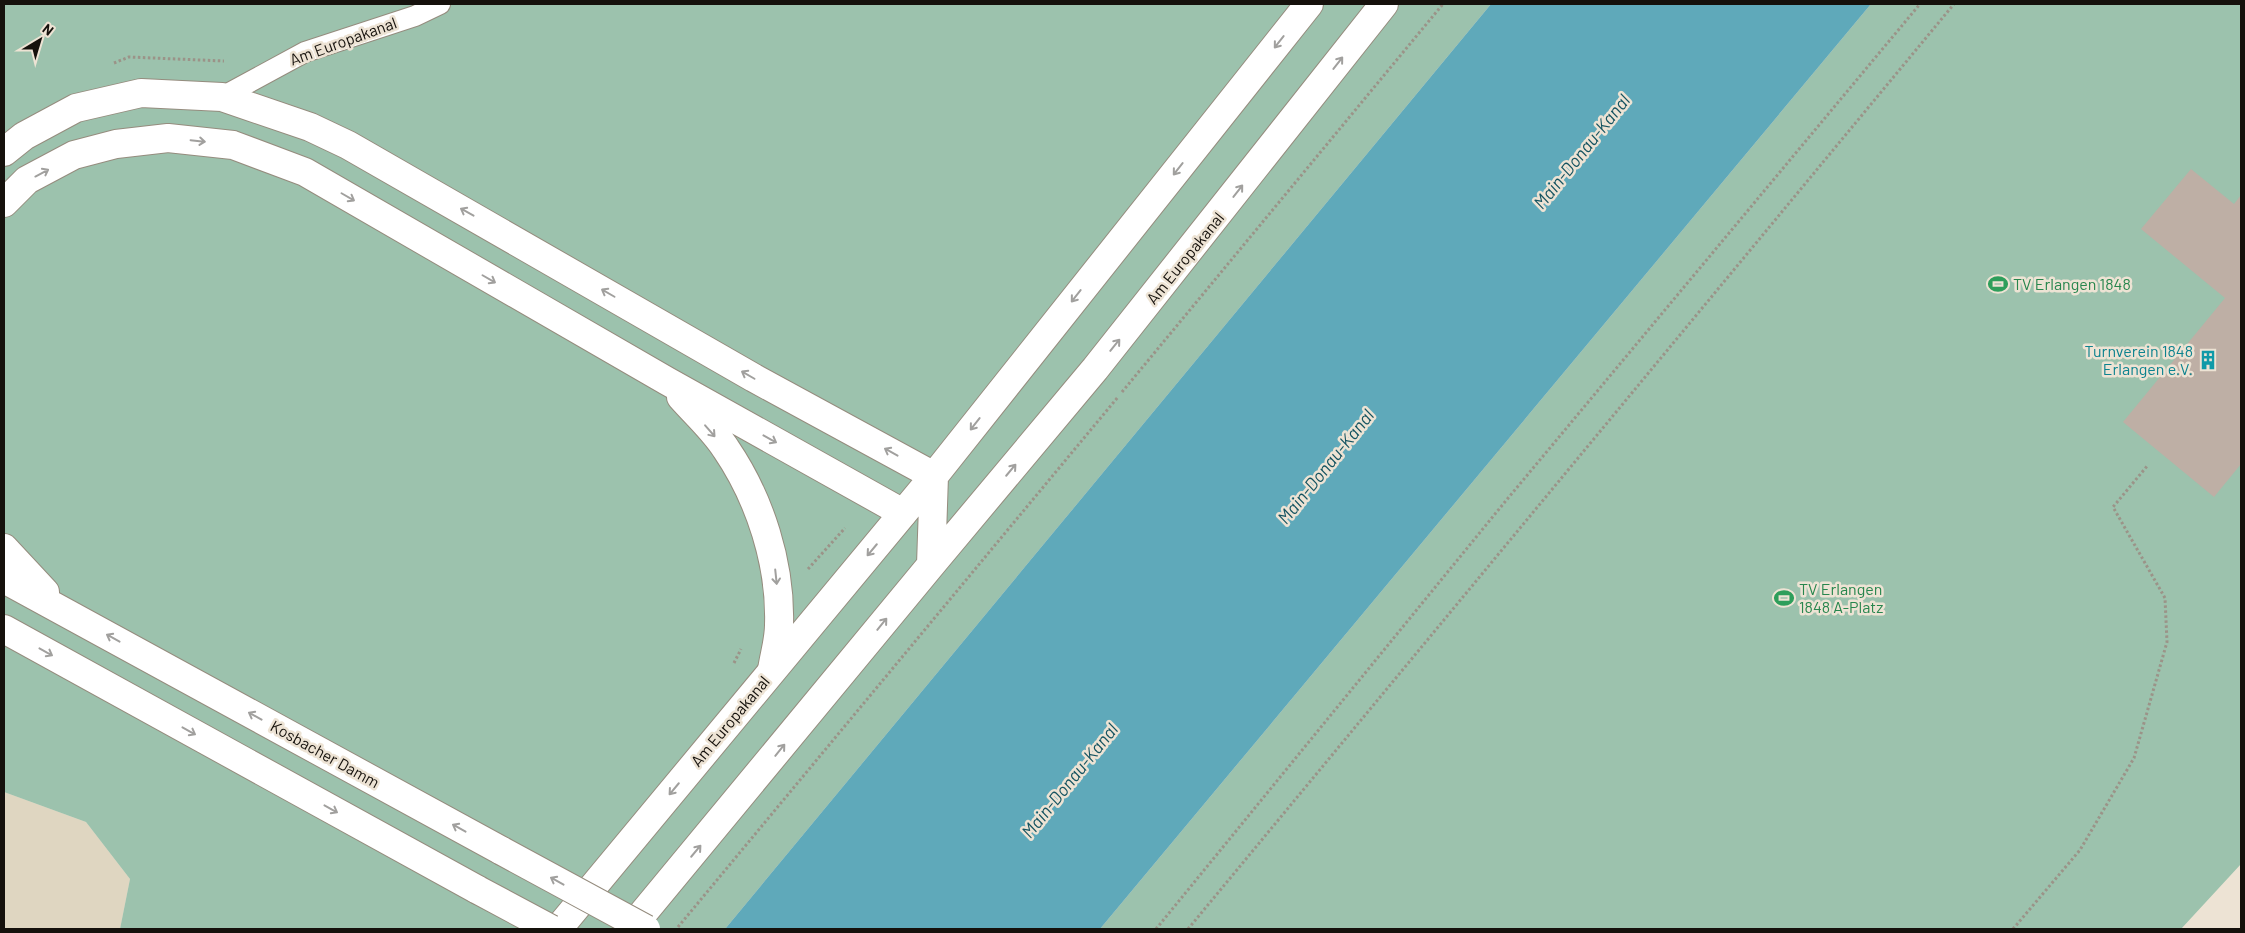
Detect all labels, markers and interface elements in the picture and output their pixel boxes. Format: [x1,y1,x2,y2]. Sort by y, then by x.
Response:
street label: Am Europakanal [287,12,399,69]
north arrow [15,15,65,65]
text: N [39,20,57,39]
one-way arrow [1273,35,1284,48]
one-way arrow [1333,57,1344,70]
water label: Main-Donau-Kanal [1528,90,1634,213]
one-way arrow [189,136,205,146]
one-way arrow [1172,162,1183,175]
one-way arrow [34,167,48,177]
one-way arrow [1233,185,1244,198]
one-way arrow [341,193,355,203]
one-way arrow [459,207,474,217]
street label: Am Europakanal [1142,208,1227,307]
sports icon: TV Erlangen 1848 [1987,273,2009,295]
one-way arrow [481,274,496,284]
place label: TV Erlangen 1848 [2013,274,2131,293]
one-way arrow [601,288,615,298]
one-way arrow [1071,289,1082,302]
one-way arrow [1109,339,1120,352]
place label: Turnverein 1848 Erlangen e.V. [2085,341,2193,378]
building icon: Turnverein 1848 Erlangen e.V. [2197,349,2219,371]
one-way arrow [742,369,756,379]
water label: Main-Donau-Kanal [1272,405,1378,528]
one-way arrow [970,417,981,430]
one-way arrow [705,424,716,437]
one-way arrow [763,434,778,444]
one-way arrow [884,447,899,457]
one-way arrow [1005,464,1016,477]
one-way arrow [866,544,877,557]
one-way arrow [771,569,781,585]
place label: TV Erlangen 1848 A-Platz [1799,579,1883,616]
sports icon: TV Erlangen 1848 A-Platz [1773,587,1795,609]
one-way arrow [877,618,888,631]
one-way arrow [105,633,120,643]
one-way arrow [39,648,53,658]
street label: Am Europakanal [686,672,773,770]
one-way arrow [248,711,263,720]
street label: Kosbacher Damm [267,716,383,791]
water label: Main-Donau-Kanal [1016,719,1122,842]
one-way arrow [181,726,196,736]
one-way arrow [774,744,785,757]
one-way arrow [668,782,679,795]
one-way arrow [323,805,338,814]
one-way arrow [452,823,467,832]
one-way arrow [690,845,701,858]
one-way arrow [549,876,564,886]

